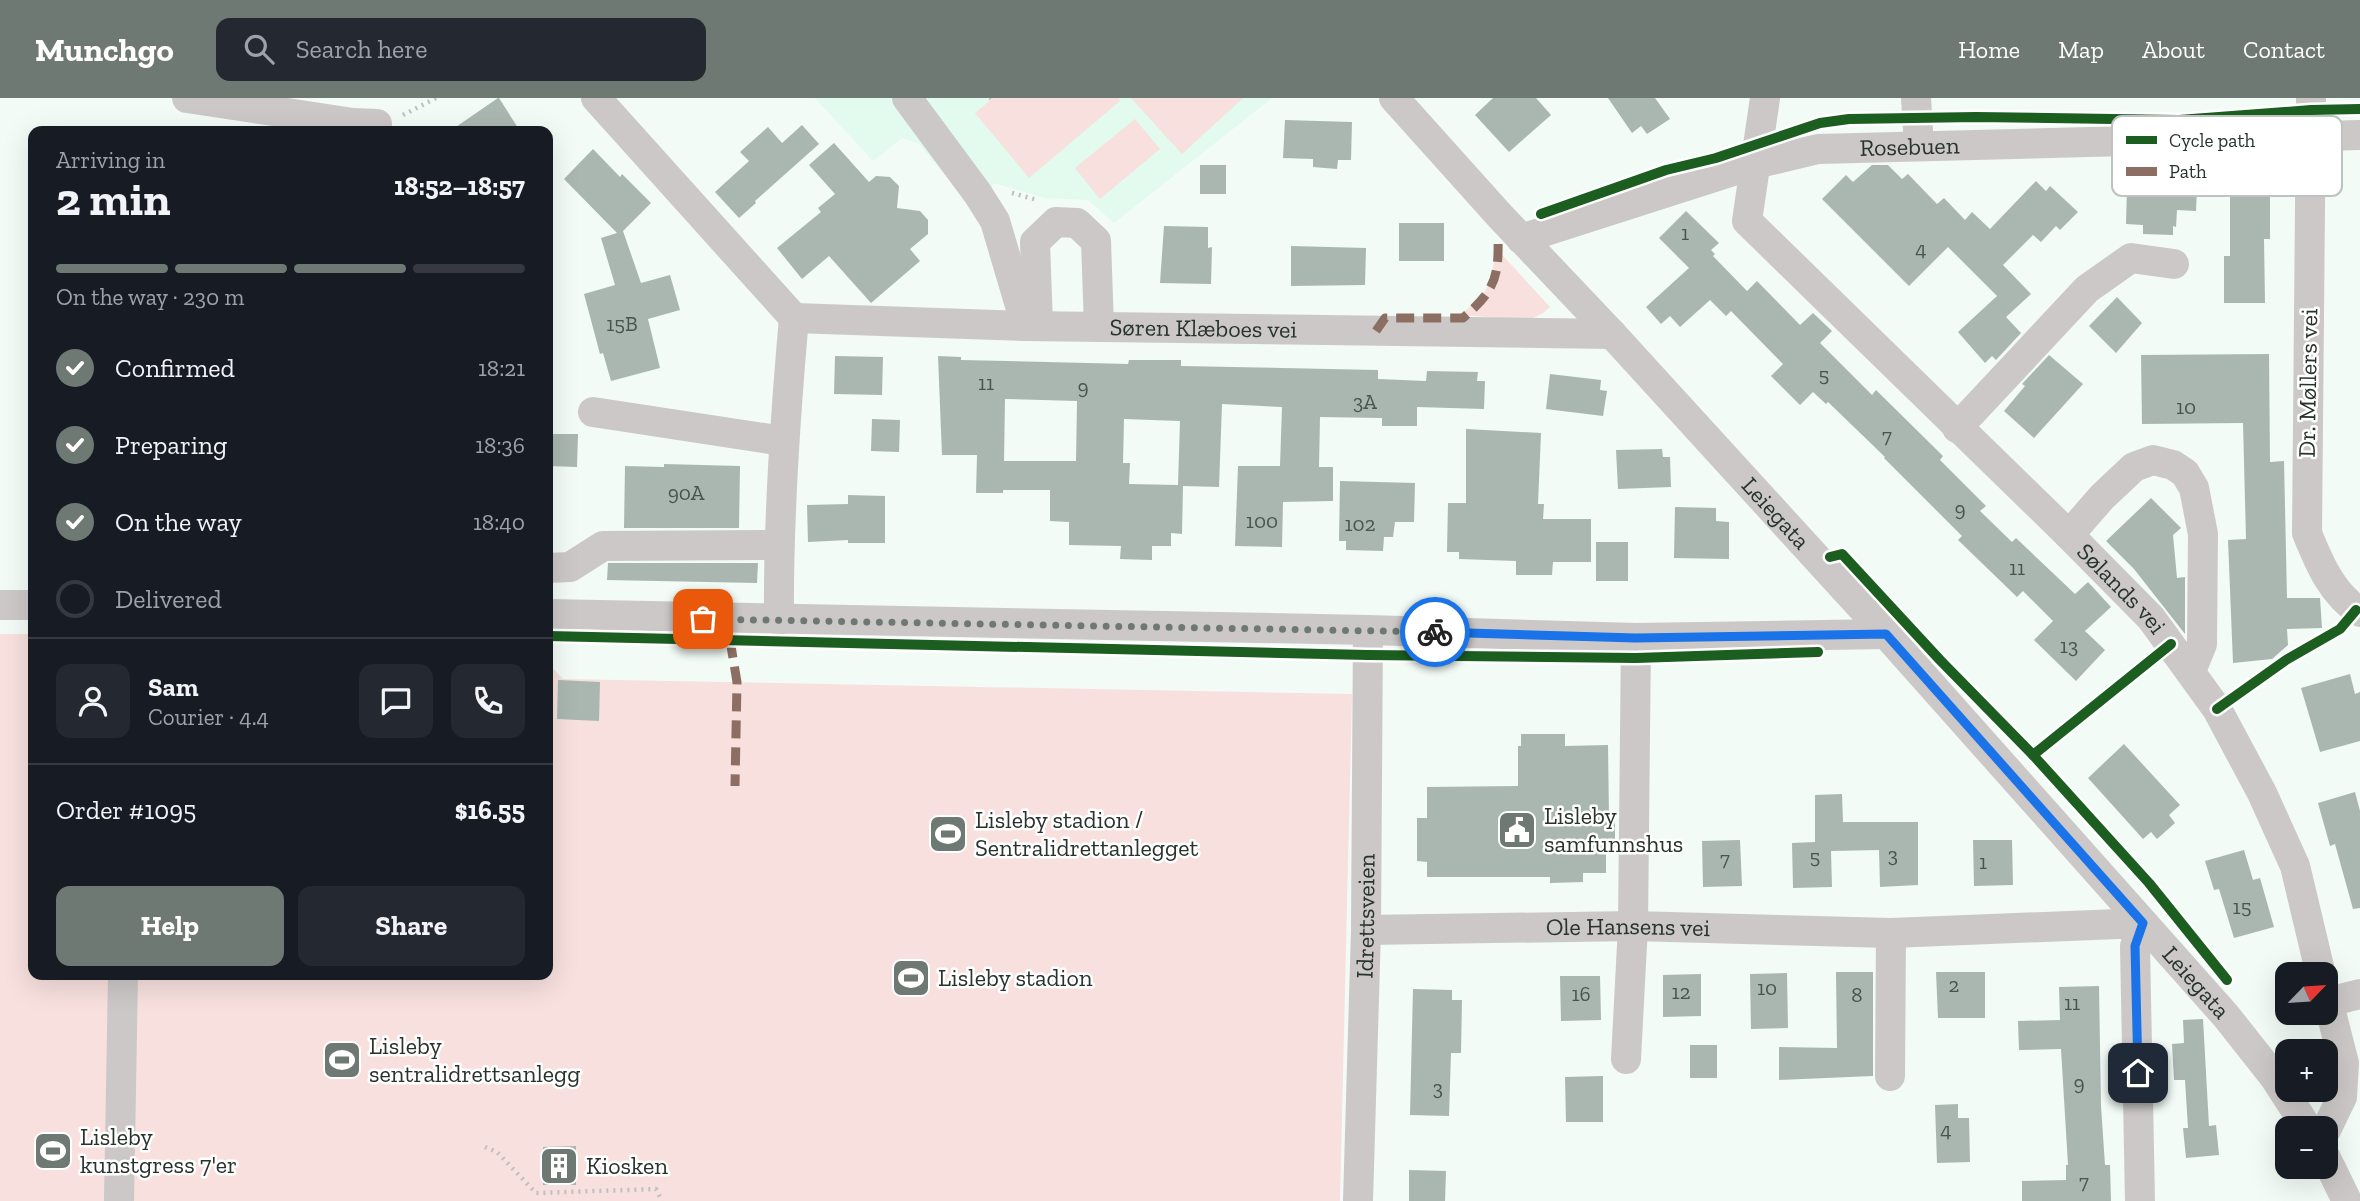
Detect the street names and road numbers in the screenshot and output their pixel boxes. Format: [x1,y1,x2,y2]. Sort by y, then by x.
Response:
street label: Rosebuen [1859,130,1960,162]
street label: Dr. Møllers vei [2292,308,2323,458]
street label: Søren Klæboes vei [1109,312,1298,344]
street label: Leiegata [1736,471,1817,555]
street label: Sølands vei [2071,537,2173,639]
street label: Idrettsveien [1350,853,1381,979]
street label: Ole Hansens vei [1546,911,1711,942]
street label: Leiegata [2156,940,2237,1025]

